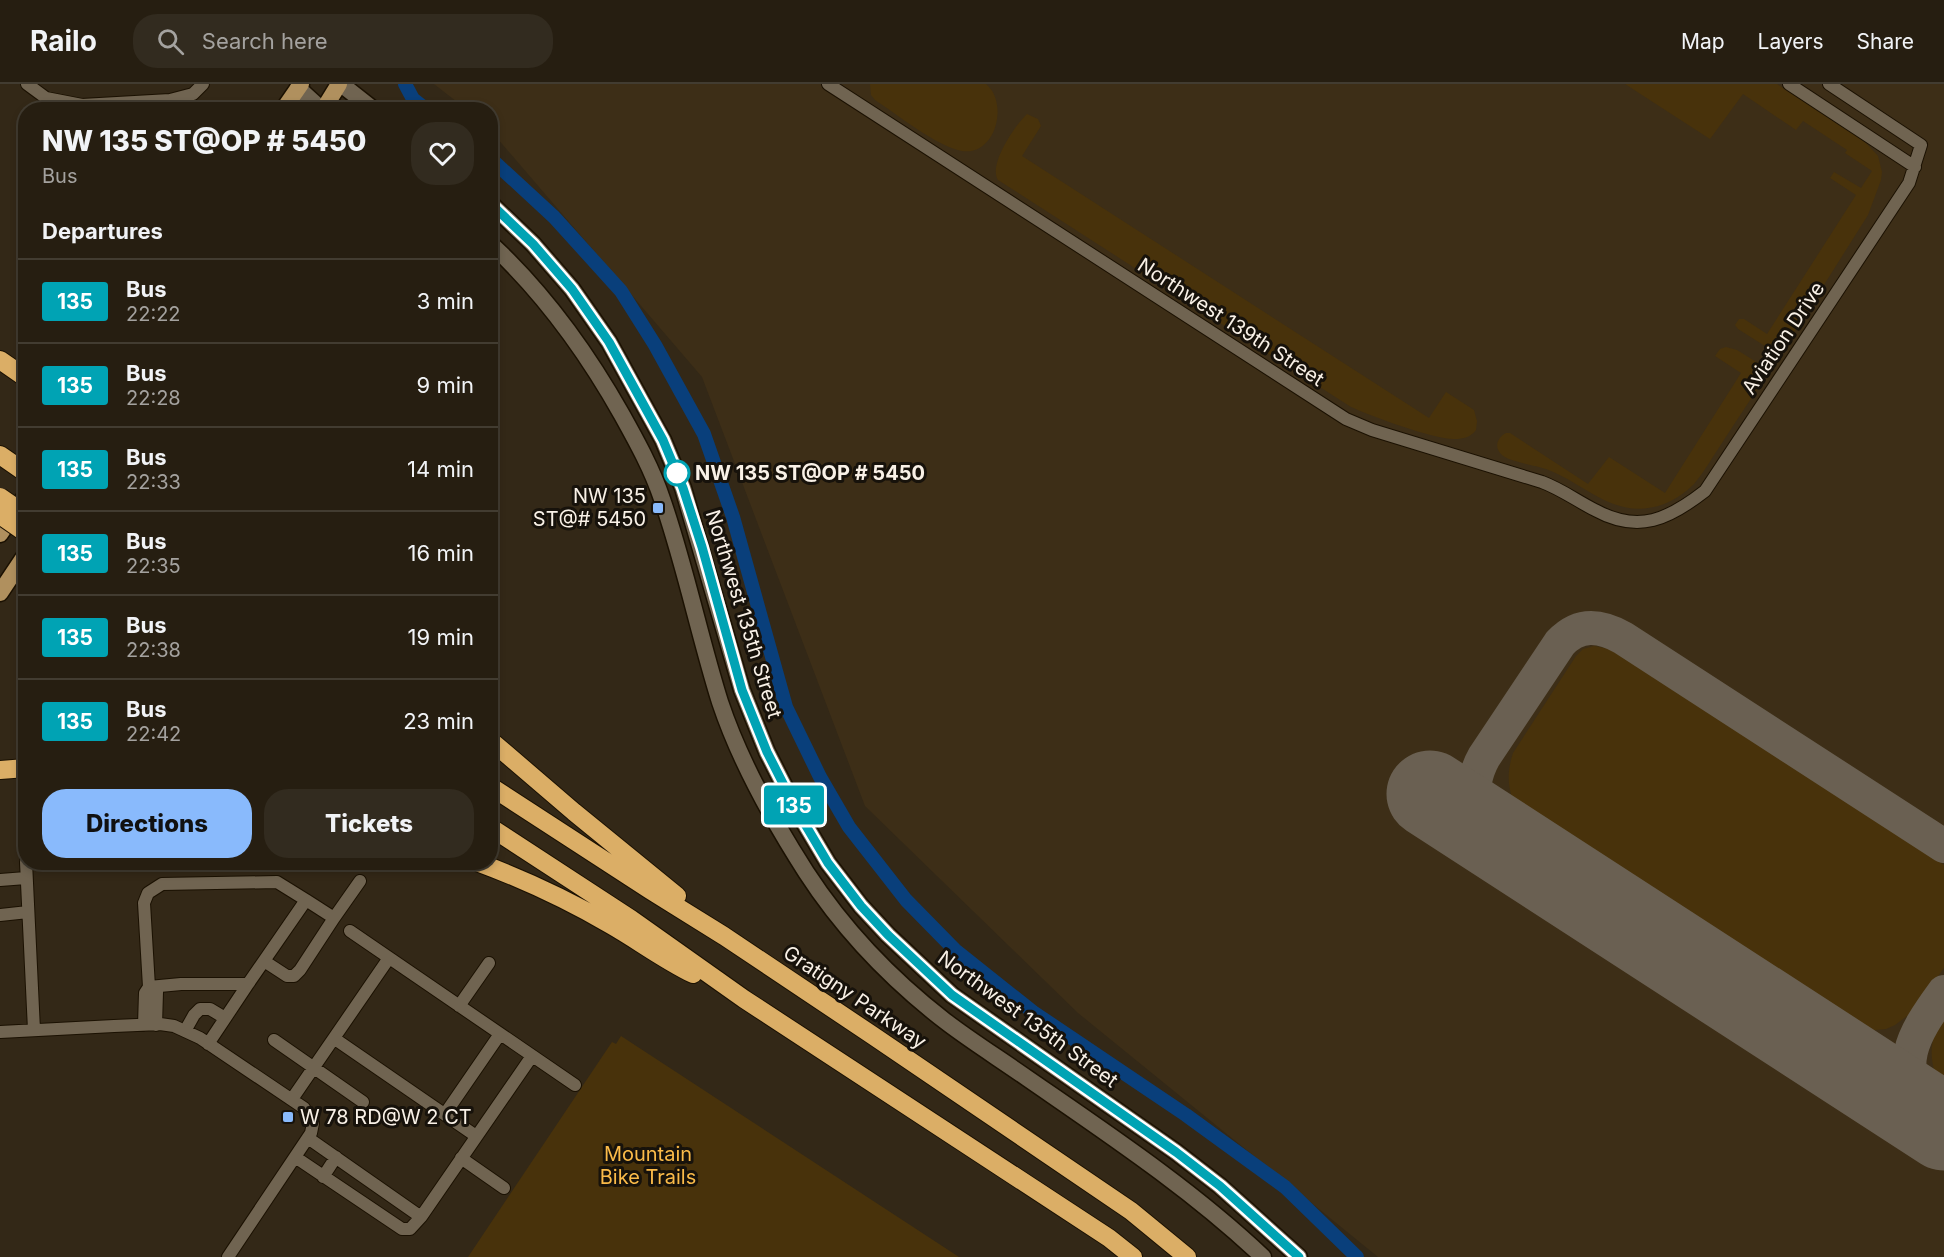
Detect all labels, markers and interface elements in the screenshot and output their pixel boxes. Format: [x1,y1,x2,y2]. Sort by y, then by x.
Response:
search box [133,14,553,68]
text: Railo [30,24,97,58]
icon: search [154,25,187,58]
text: Search here [202,28,328,54]
text: Map [1681,29,1725,54]
text: Layers [1758,29,1824,54]
text: Share [1857,29,1914,54]
button: heart [411,122,474,185]
text: NW 135 ST@OP # 5450 [42,124,366,158]
text: Bus [42,164,77,188]
text: Departures [42,218,163,244]
street label: Northwest 139th Street [1133,253,1329,391]
text: Bus [126,276,167,302]
street label: Aviation Drive [1737,277,1829,399]
text: 3 min [417,288,474,314]
text: 135 [57,289,93,314]
text: 22:22 [126,302,181,326]
text: Bus [126,360,167,386]
text: 9 min [417,372,474,398]
text: 135 [57,373,93,398]
text: 22:28 [126,386,181,410]
text: Bus [126,444,167,470]
text: 14 min [407,456,474,482]
text: 135 [57,457,93,482]
marker: NW 135 ST@OP # 5450 [664,460,690,486]
place label: NW 135 ST@OP # 5450 [695,461,925,485]
text: 22:33 [126,470,181,494]
place label: NW 135 ST@# 5450 [533,484,646,531]
marker: NW 135 ST@# 5450 [651,501,665,515]
street label: Northwest 135th Street [701,507,787,722]
text: Bus [126,528,167,554]
text: 16 min [408,540,474,566]
text: 135 [57,541,93,566]
text: 22:35 [126,554,181,578]
text: Bus [126,612,167,638]
text: 19 min [408,624,474,650]
text: 135 [57,625,93,650]
text: 22:38 [126,638,181,662]
text: Bus [126,696,167,722]
text: 23 min [403,708,474,734]
text: 135 [57,709,93,734]
text: 22:42 [126,722,181,746]
line badge: 135 [760,786,828,824]
button: Directions [42,789,252,858]
button: Tickets [264,789,474,858]
text: 135 [776,793,812,818]
street label: Gratigny Parkway [779,940,931,1054]
street label: Northwest 135th Street [933,946,1123,1093]
place label: W 78 RD@W 2 CT [300,1105,472,1129]
marker: W 78 RD@W 2 CT [281,1110,295,1124]
park label: Mountain Bike Trails [600,1142,696,1189]

